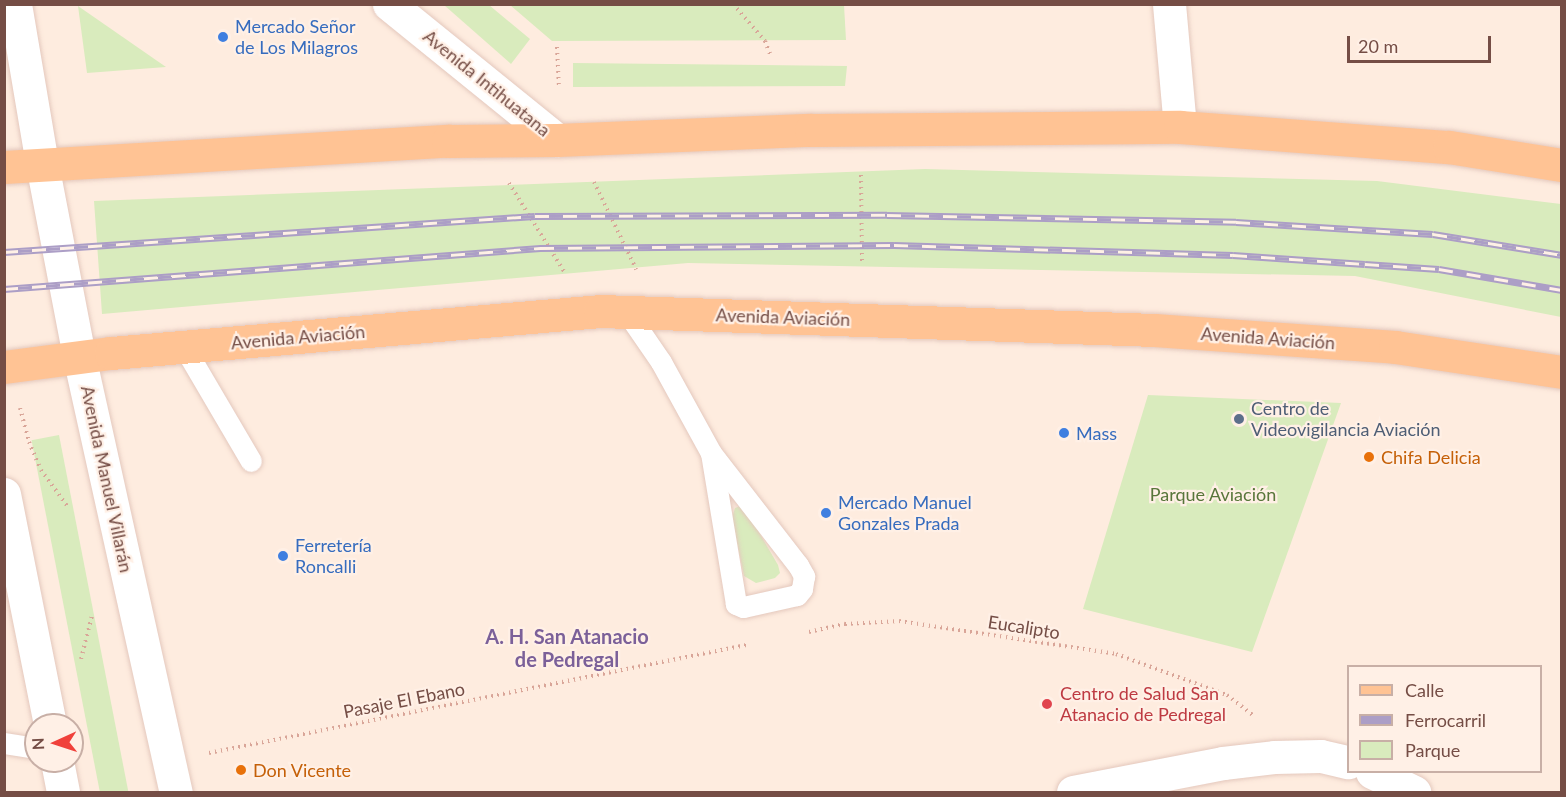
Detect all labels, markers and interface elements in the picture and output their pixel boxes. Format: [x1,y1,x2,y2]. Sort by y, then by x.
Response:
place label: Mercado Señor de Los Milagros [235,16,358,58]
scale bar [1350,24,1494,62]
street label: Avenida Intihuatana [419,25,555,141]
marker: Mercado Señor de Los Milagros [216,30,230,44]
text: 20 m [1358,35,1398,57]
street label: Avenida Aviación [715,304,851,330]
street label: Avenida Aviación [230,320,366,354]
street label: Avenida Aviación [1200,323,1336,353]
street label: Avenida Manuel Villarán [77,383,137,575]
place label: Centro de Videovigilancia Aviación [1251,398,1441,440]
marker: Centro de Videovigilancia Aviación [1232,412,1246,426]
place label: Mass [1076,422,1117,444]
marker: Mass [1057,426,1071,440]
place label: Chifa Delicia [1381,446,1481,468]
marker: Chifa Delicia [1362,450,1376,464]
park label: Parque Aviación [1149,483,1277,505]
place label: Mercado Manuel Gonzales Prada [838,492,972,534]
marker: Mercado Manuel Gonzales Prada [819,506,833,520]
place label: Ferretería Roncalli [295,535,372,578]
marker: Ferretería Roncalli [276,549,290,563]
street label: Eucalipto [986,611,1062,643]
district label: A. H. San Atanacio de Pedregal [485,624,649,671]
legend [1347,665,1542,773]
street label: Pasaje El Ebano [341,678,467,722]
text: Calle [1405,679,1444,701]
place label: Centro de Salud San Atanacio de Pedregal [1060,683,1226,726]
marker: Centro de Salud San Atanacio de Pedregal [1038,695,1056,713]
text: Ferrocarril [1405,709,1486,731]
north arrow [24,713,84,773]
text: N [28,737,47,751]
text: Parque [1405,739,1460,761]
place label: Don Vicente [253,759,352,781]
marker: Don Vicente [234,763,248,777]

